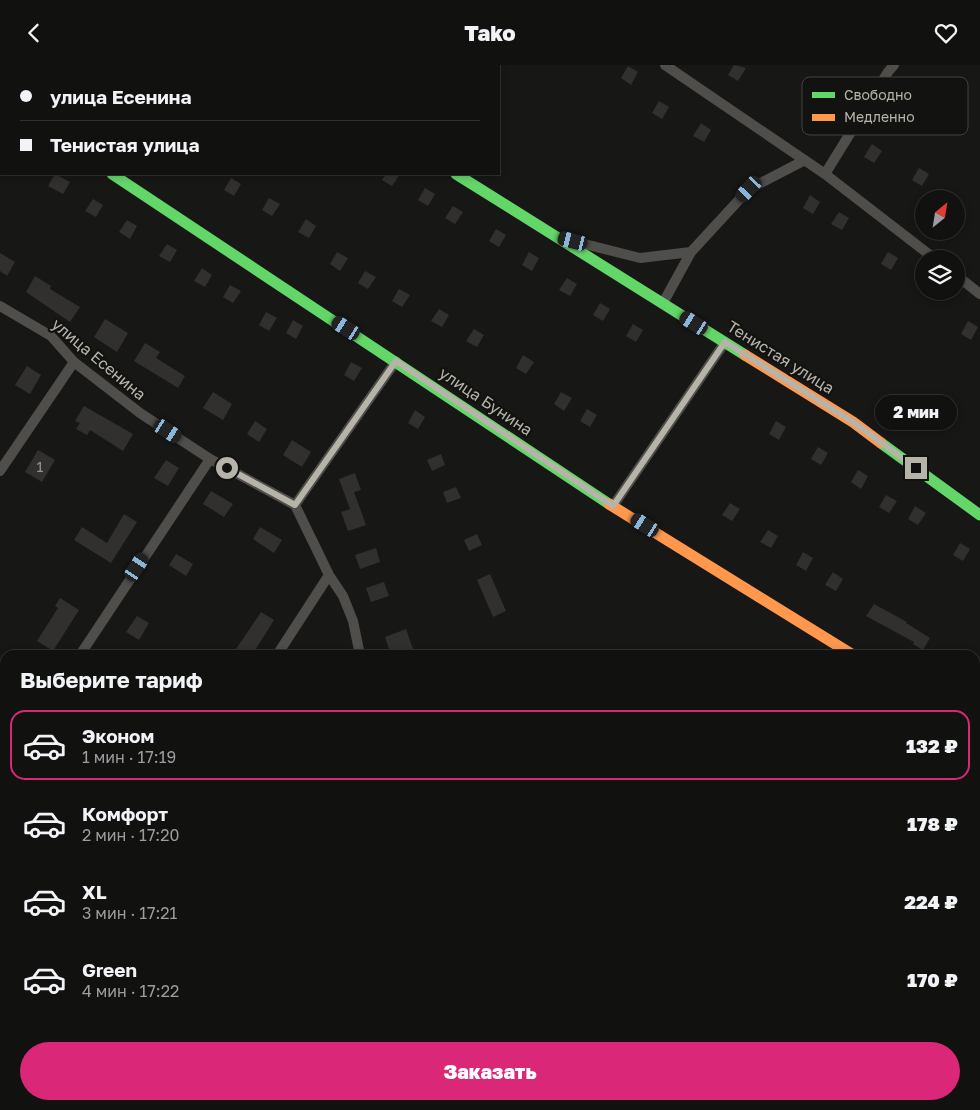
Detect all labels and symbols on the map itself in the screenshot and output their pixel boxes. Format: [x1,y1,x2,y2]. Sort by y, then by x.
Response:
legend [802,77,968,135]
text: Свободно [844,86,912,103]
text: Медленно [844,108,915,125]
car [733,173,764,205]
north arrow [915,190,965,240]
car [556,230,589,252]
car [677,309,710,337]
street label: улица Есенина [48,314,150,404]
car [329,314,362,342]
street label: Тенистая улица [724,316,838,398]
street label: улица Бунина [436,362,536,440]
callout: 2 мин [875,395,957,431]
car [151,417,184,445]
route start [216,457,238,479]
route end [905,457,927,479]
house number: 1 [37,458,44,475]
car [628,511,661,539]
car [122,550,151,584]

